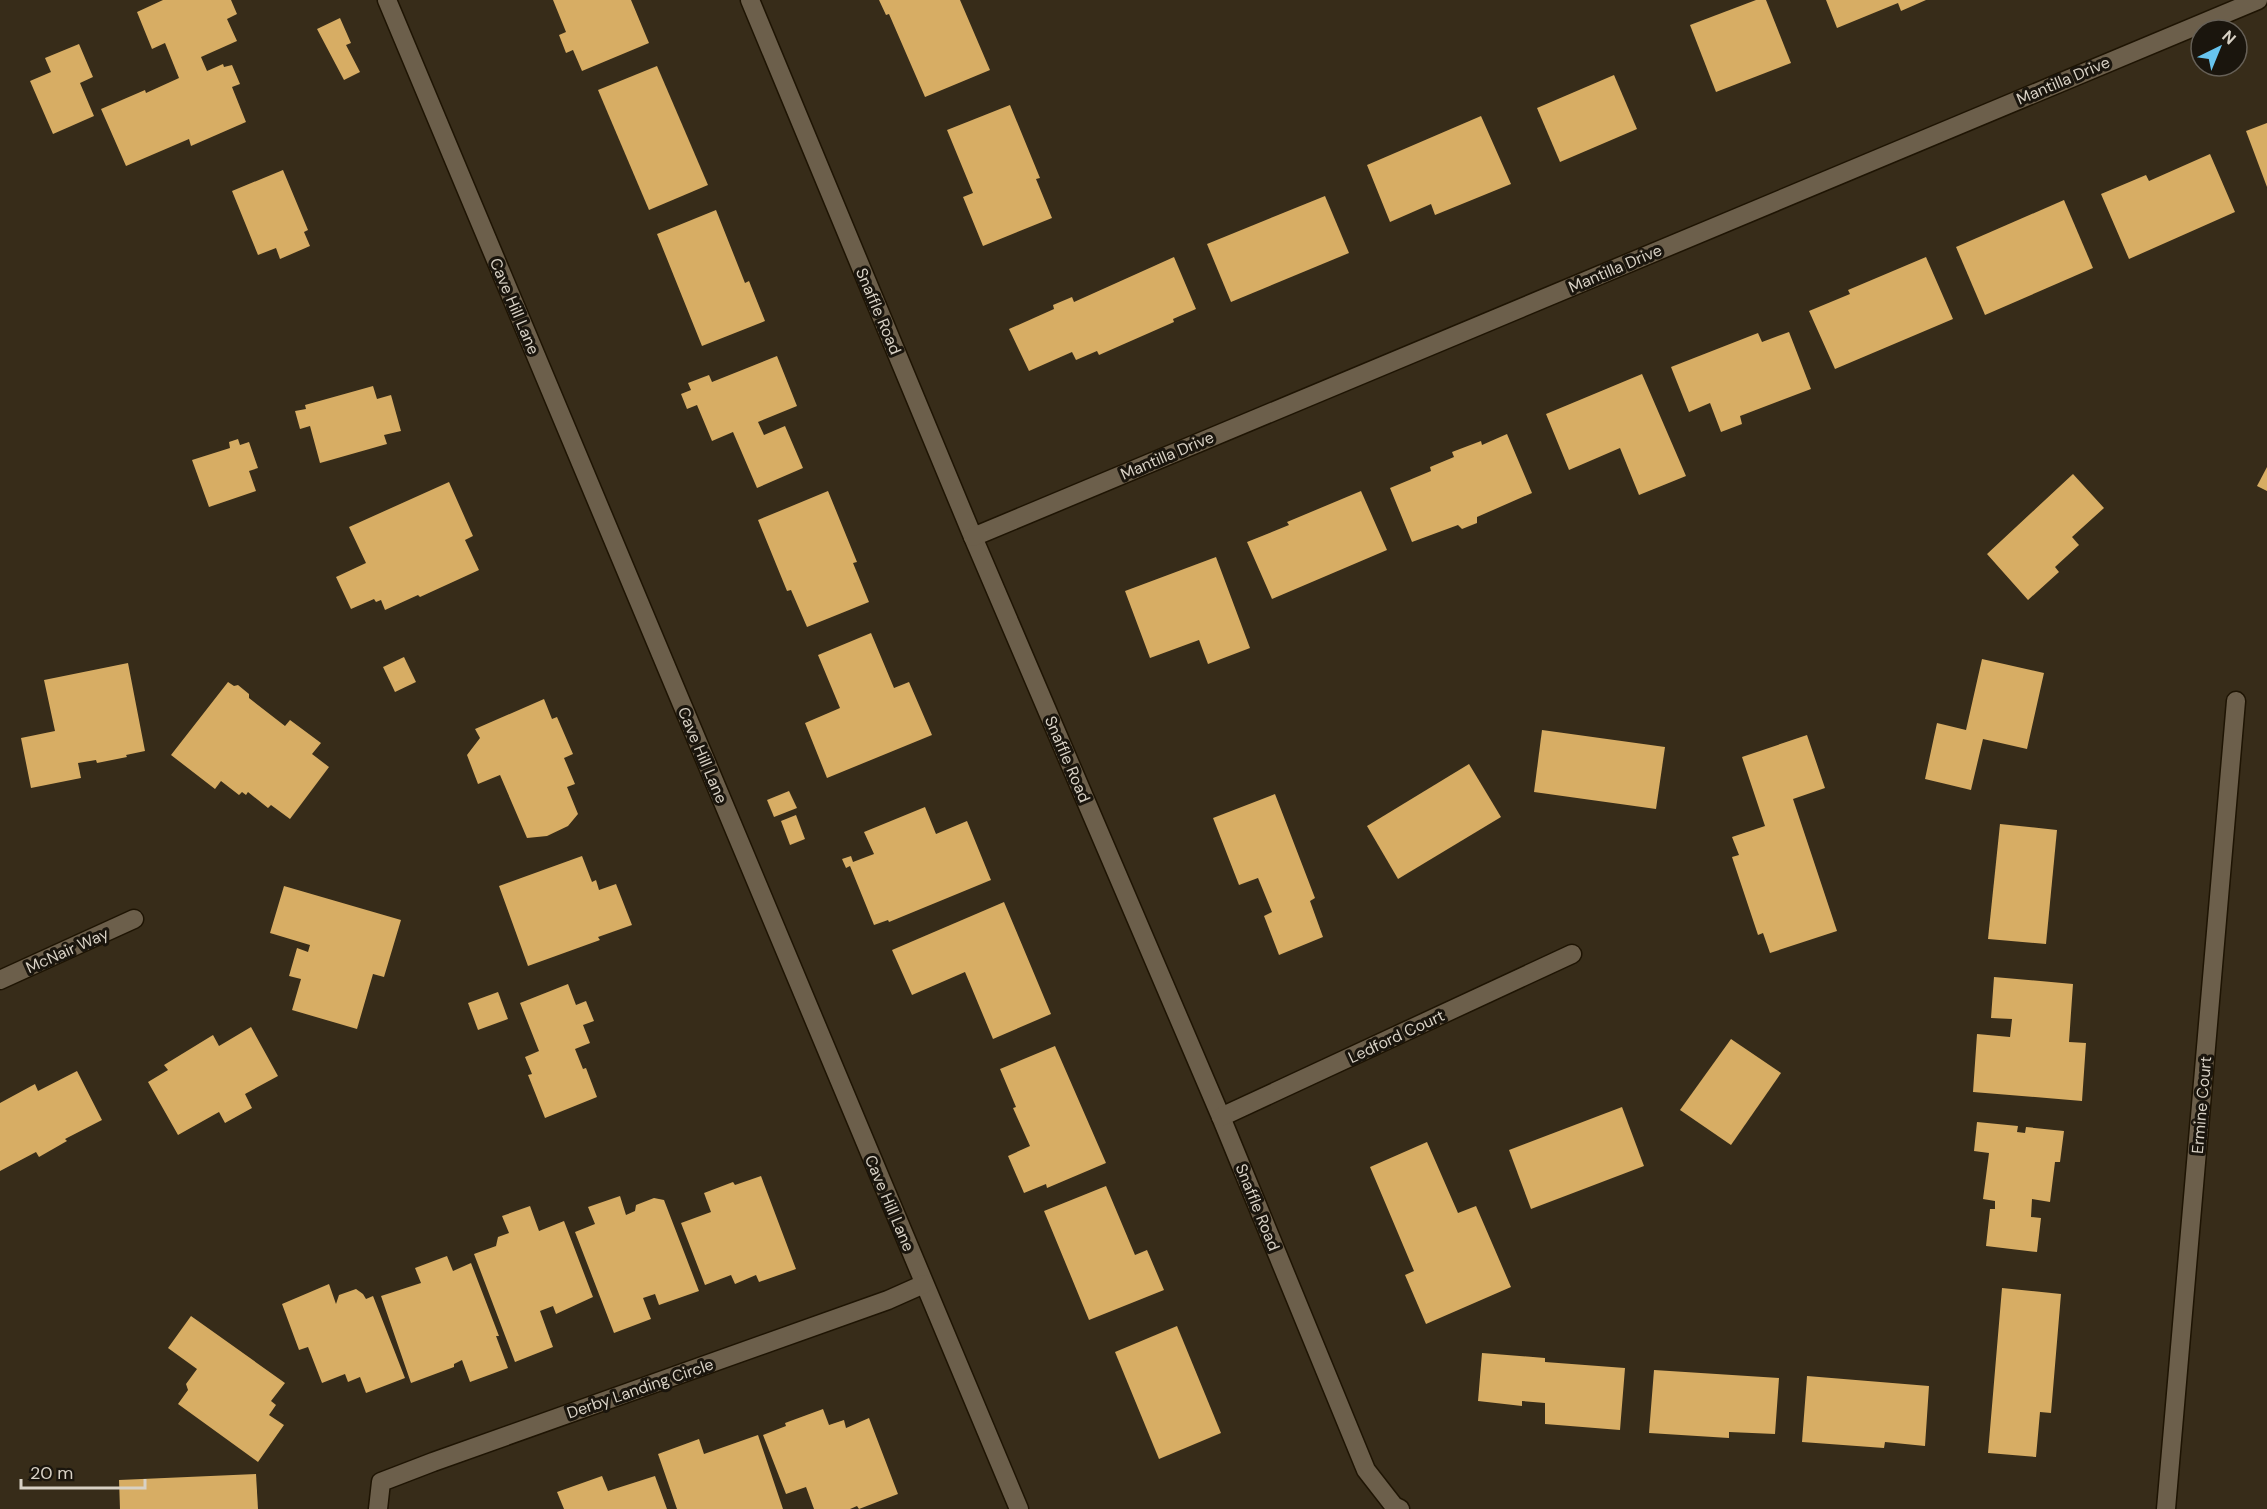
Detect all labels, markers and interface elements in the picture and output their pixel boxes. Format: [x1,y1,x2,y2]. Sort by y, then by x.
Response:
north arrow [2189,18,2249,78]
text: N [2217,26,2240,49]
street label: Mantilla Drive [2013,51,2113,110]
street label: Mantilla Drive [1565,239,1665,298]
street label: Cave Hill Lane [485,255,544,358]
street label: Snaffle Road [851,265,906,358]
street label: Mantilla Drive [1117,426,1217,485]
street label: Cave Hill Lane [673,704,732,807]
street label: Snaffle Road [1040,713,1095,806]
street label: McNair Way [23,923,112,978]
street label: Ledford Court [1345,1005,1448,1068]
street label: Ermine Court [2187,1055,2216,1155]
street label: Cave Hill Lane [860,1152,919,1255]
street label: Snaffle Road [1231,1161,1285,1254]
street label: Derby Landing Circle [564,1354,716,1423]
scale bar [21,1452,146,1490]
text: 20 m [30,1461,73,1485]

